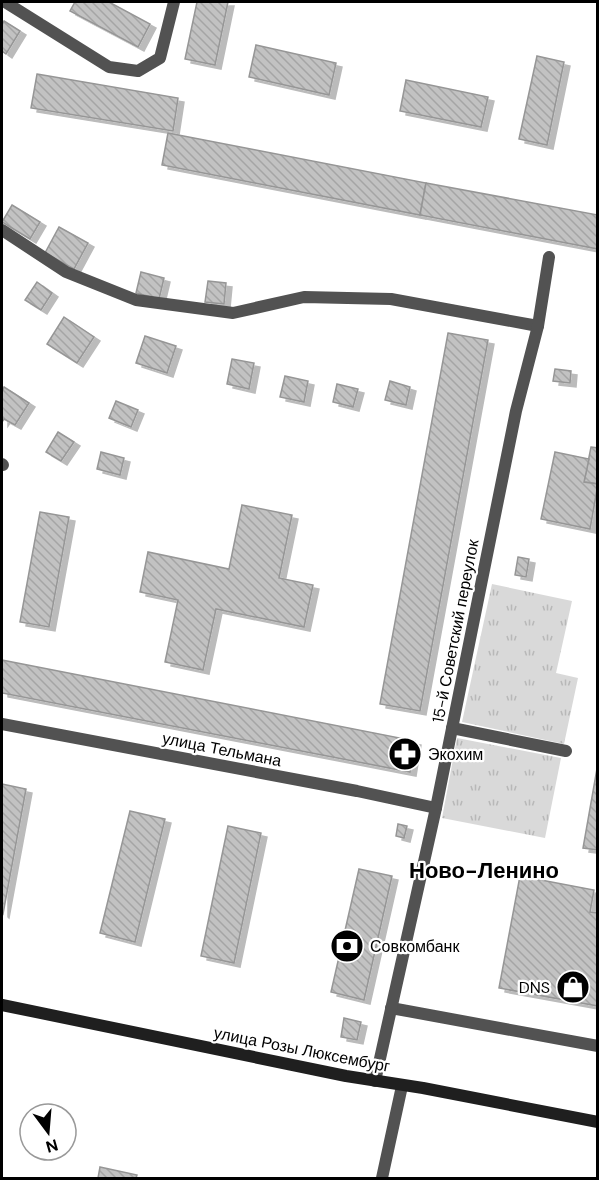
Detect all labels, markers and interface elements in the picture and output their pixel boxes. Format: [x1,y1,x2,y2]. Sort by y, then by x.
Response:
street label: 15-й Советский переулок [427,537,484,725]
street label: улица Тельмана [161,728,283,771]
pharmacy icon: Экохим [387,736,423,772]
place label: Экохим [428,744,483,765]
district label: Ново-Ленино [409,856,559,885]
bank icon: Совкомбанк [329,928,365,964]
place label: Совкомбанк [370,936,460,957]
shop icon: DNS [555,969,591,1005]
place label: DNS [519,977,550,998]
street label: улица Розы Люксембург [212,1022,392,1077]
north arrow [18,1102,78,1162]
text: N [43,1134,61,1158]

